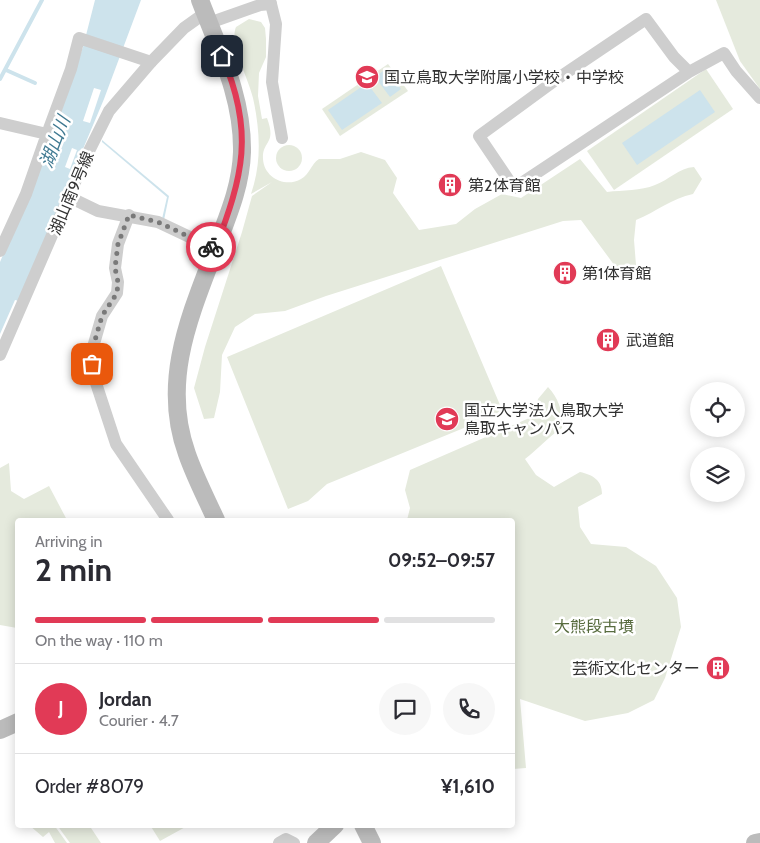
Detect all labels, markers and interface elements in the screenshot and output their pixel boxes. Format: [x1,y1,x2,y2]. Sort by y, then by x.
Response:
pin [201,35,243,77]
icon: home [208,42,236,70]
school or university icon: 国立鳥取大学附属小学校・中学校 [354,64,380,90]
place label: 国立鳥取大学附属小学校・中学校 [384,68,624,87]
water label: 湖山川 [35,111,76,171]
street label: 湖山南9号線 [45,148,98,238]
building icon: 第2体育館 [437,172,463,198]
place label: 第2体育館 [468,176,540,195]
courier [186,222,236,272]
icon: bike [197,233,225,261]
building icon: 第1体育館 [552,260,578,286]
place label: 第1体育館 [582,264,651,283]
building icon: 武道館 [595,327,621,353]
place label: 武道館 [626,331,674,350]
pin [71,343,113,385]
icon: bag [78,350,106,378]
map controls [690,382,745,502]
button: locate [690,382,745,437]
place label: 国立大学法人鳥取大学 鳥取キャンパス [464,401,624,438]
school or university icon: 国立大学法人鳥取大学 鳥取キャンパス [434,406,460,432]
button: layers [690,447,745,502]
text: Arriving in [35,532,102,551]
text: 09:52–09:57 [388,549,495,572]
text: 2 min [35,550,112,589]
park label: 大熊段古墳 [554,617,634,636]
text: On the way · 110 m [35,631,163,650]
building icon: 芸術文化センター [705,655,731,681]
place label: 芸術文化センター [572,659,700,678]
button: chat [379,683,431,735]
button: phone [443,683,495,735]
text: Jordan [99,688,152,711]
text: J [58,697,64,720]
text: Courier · 4.7 [99,711,179,730]
text: Order #8079 [35,775,144,798]
text: ¥1,610 [441,775,495,798]

